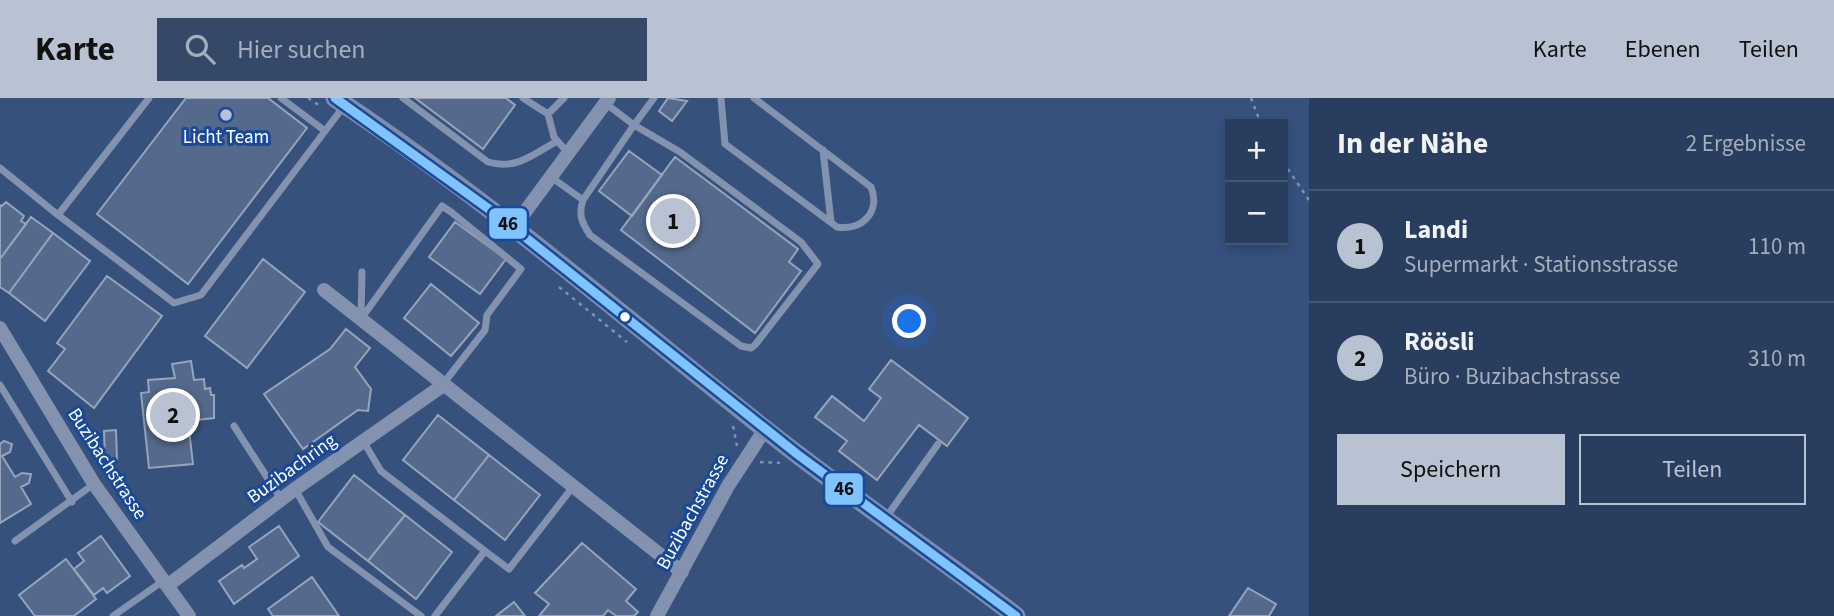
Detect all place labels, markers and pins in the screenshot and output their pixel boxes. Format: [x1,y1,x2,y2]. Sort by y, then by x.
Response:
marker: Licht Team [218,107,234,123]
place label: Licht Team [183,124,269,151]
pin: 1 [650,195,696,247]
unlabelled marker [618,310,632,324]
pin: 2 [150,389,196,441]

